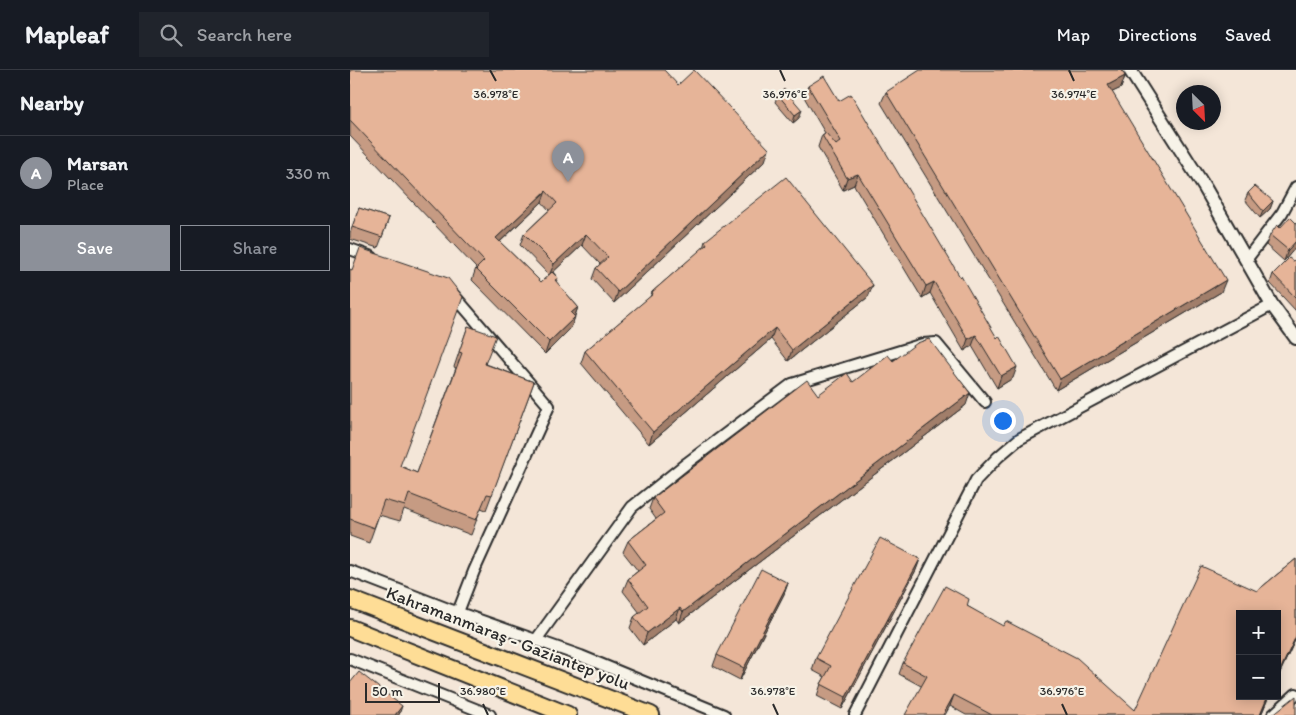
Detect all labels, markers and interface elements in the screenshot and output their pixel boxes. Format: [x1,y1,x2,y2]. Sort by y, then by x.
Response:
search box [139,12,489,57]
text: Mapleaf [25,20,109,49]
icon: search [157,21,185,49]
text: Search here [197,23,292,46]
text: Map [1057,24,1090,46]
text: Directions [1118,24,1197,46]
text: Saved [1225,24,1271,46]
north arrow [1176,85,1221,130]
text: 36.978°E [474,87,519,101]
text: 36.976°E [763,87,808,101]
text: 36.974°E [1051,87,1097,101]
text: Nearby [20,90,84,115]
pin: A [552,141,584,182]
text: Marsan [67,152,128,175]
text: A [31,164,41,183]
text: 330 m [286,164,330,183]
text: Place [67,175,104,194]
button: Save [20,225,170,271]
button: Share [180,225,330,271]
your location [990,408,1016,434]
street label: Kahramanmaraş - Gaziantep yolu [383,581,633,695]
map controls [1236,610,1281,700]
button: + [1236,610,1281,655]
button: − [1236,655,1281,700]
scale bar [365,680,440,703]
text: 50 m [372,683,403,700]
text: 36.980°E [460,684,506,698]
text: 36.978°E [751,684,796,698]
text: 36.976°E [1040,684,1085,698]

